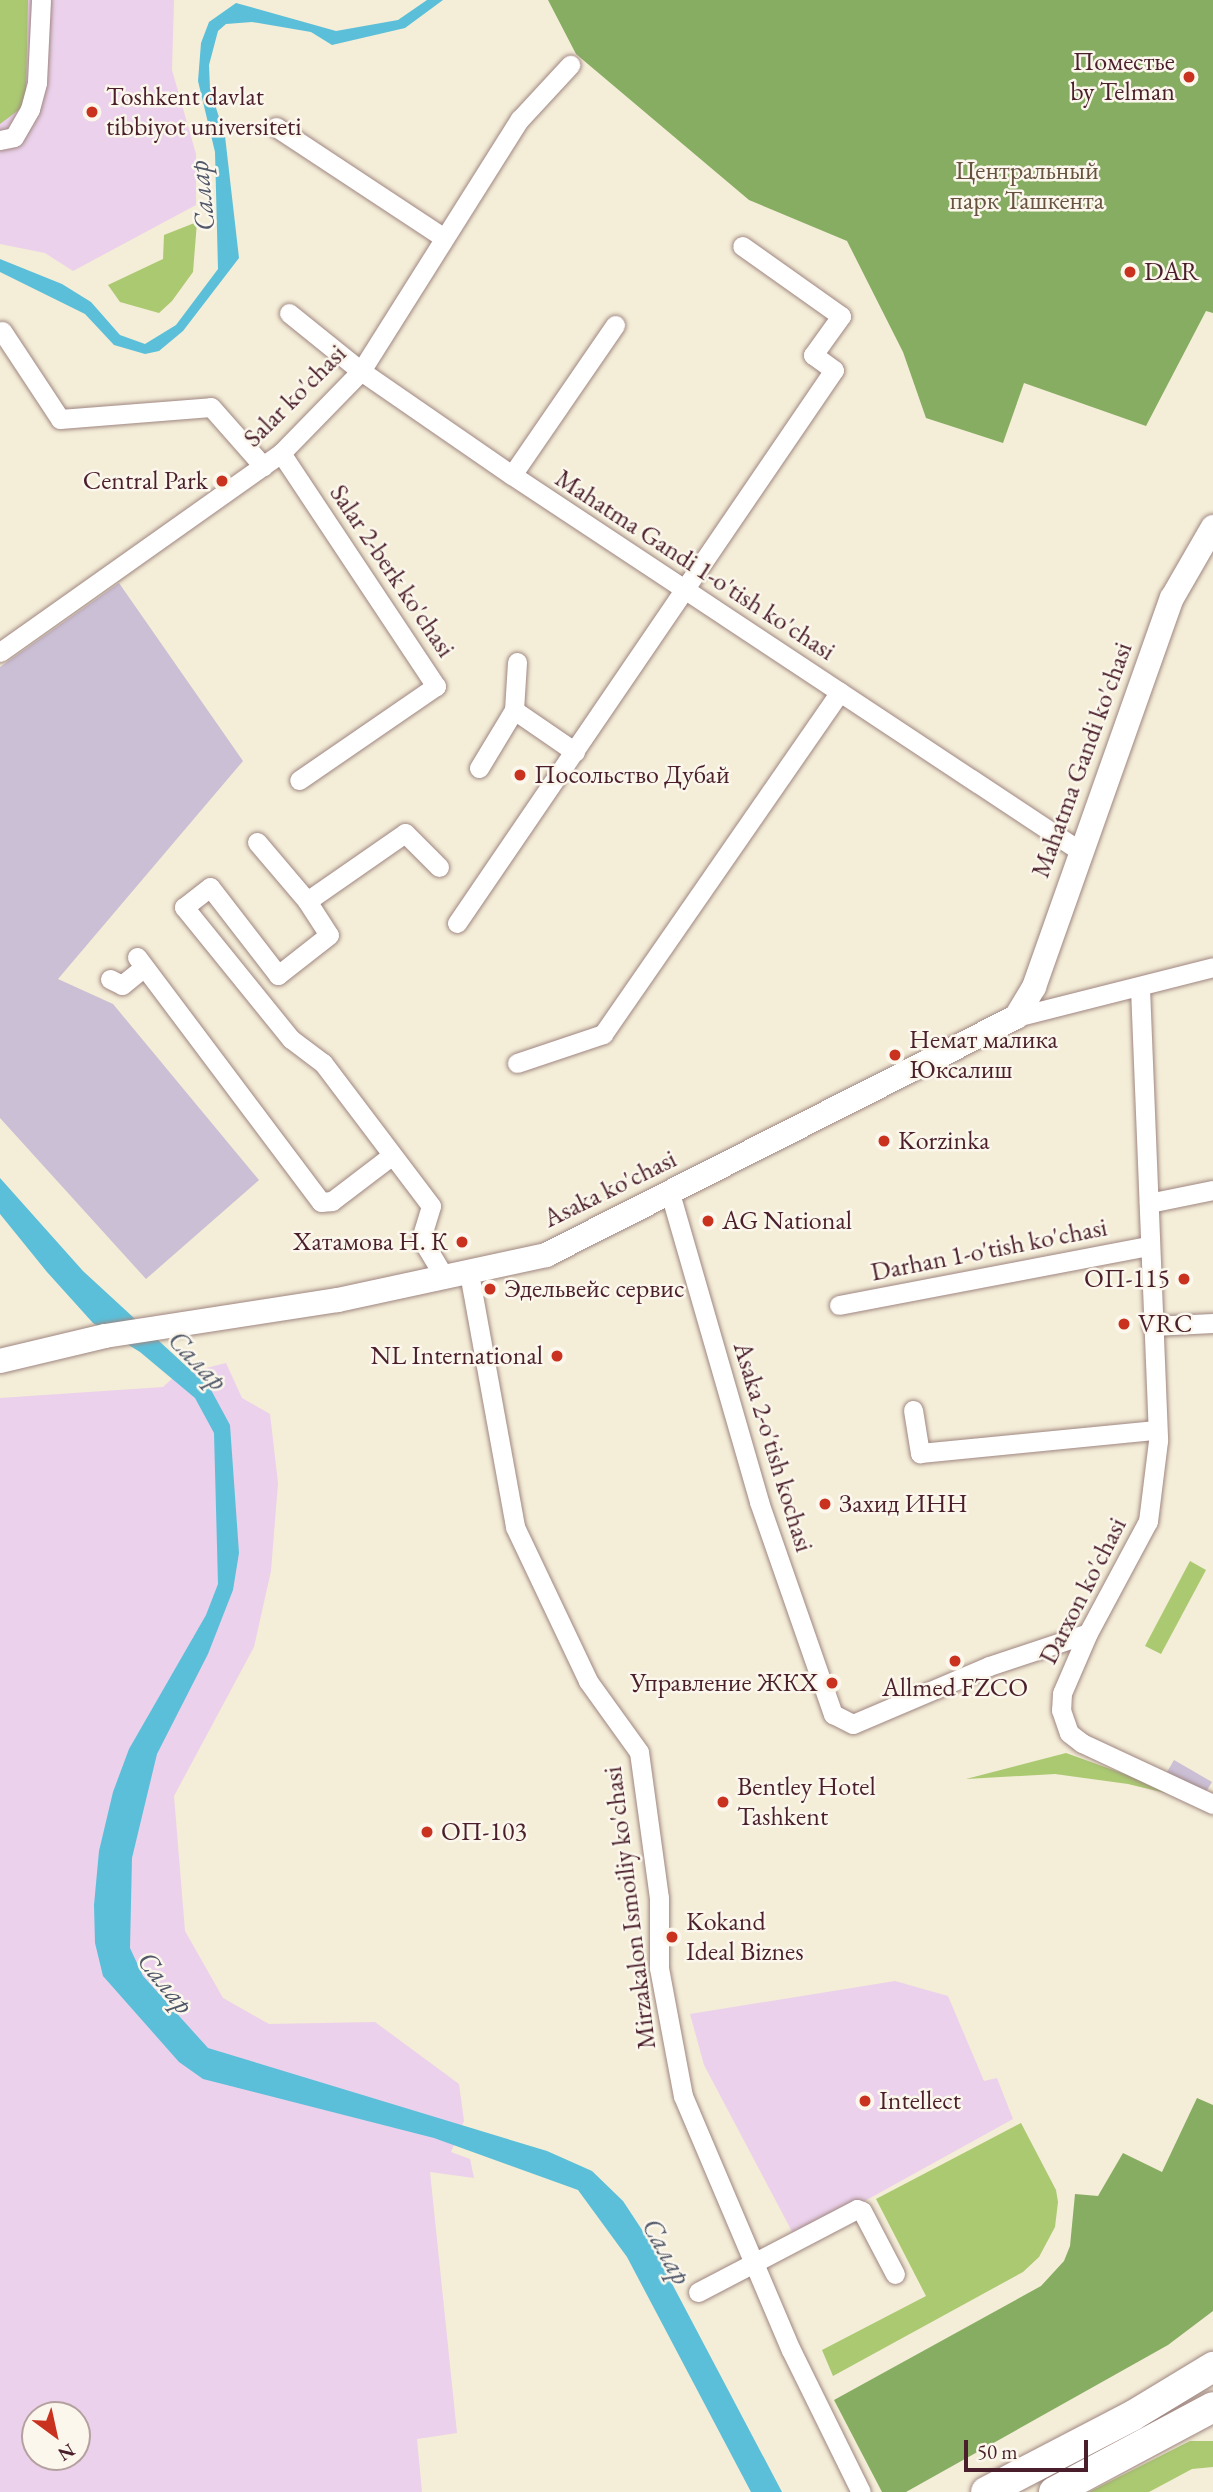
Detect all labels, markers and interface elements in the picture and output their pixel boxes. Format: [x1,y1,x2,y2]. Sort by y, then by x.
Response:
place label: Поместье by Telman [1070,46,1175,108]
marker: Поместье by Telman [1181,69,1197,85]
place label: Toshkent davlat tibbiyot universiteti [106,81,302,142]
marker: Toshkent davlat tibbiyot universiteti [84,104,100,120]
park label: Центральный парк Ташкента [950,155,1104,216]
water label: Салар [181,159,221,233]
place label: DAR [1144,256,1199,288]
marker: DAR [1122,264,1138,280]
street label: Salar ko'chasi [237,338,353,454]
street label: Mahatma Gandi 1-o'tish ko'chasi [549,463,841,667]
place label: Central Park [83,465,208,497]
marker: Central Park [214,473,230,489]
street label: Salar 2-berk ko'chasi [323,479,461,663]
street label: Mahatma Gandi ko'chasi [1025,638,1139,882]
place label: Посольство Дубай [534,759,730,791]
marker: Посольство Дубай [512,767,528,783]
place label: Немат малика Юксалиш [909,1024,1058,1086]
marker: Немат малика Юксалиш [887,1047,903,1063]
place label: Korzinka [898,1125,990,1157]
marker: Korzinka [876,1133,892,1149]
street label: Asaka ko'chasi [538,1143,682,1235]
place label: AG National [722,1205,852,1237]
street label: Darhan 1-o'tish ko'chasi [868,1212,1110,1288]
marker: AG National [700,1213,716,1229]
place label: Хатамова Н. К [293,1226,448,1258]
marker: Хатамова Н. К [454,1234,470,1250]
place label: ОП-115 [1084,1263,1170,1295]
marker: ОП-115 [1176,1271,1192,1287]
place label: Эдельвейс сервис [504,1273,685,1305]
marker: Эдельвейс сервис [482,1281,498,1297]
place label: VRC [1138,1308,1192,1340]
marker: VRC [1116,1316,1132,1332]
water label: Салар [161,1323,235,1397]
street label: Asaka 2-o'tish kochasi [726,1338,820,1556]
place label: NL International [371,1340,543,1372]
marker: NL International [549,1348,565,1364]
place label: Захид ИНН [839,1488,968,1520]
marker: Захид ИНН [817,1496,833,1512]
street label: Darxon ko'chasi [1033,1512,1133,1670]
marker: Allmed FZCO [947,1653,963,1669]
place label: Управление ЖКХ [630,1667,818,1699]
place label: Allmed FZCO [882,1672,1028,1704]
marker: Управление ЖКХ [824,1675,840,1691]
street label: Mirzakalon Ismoiliy ko'chasi [597,1765,663,2051]
place label: Bentley Hotel Tashkent [737,1771,876,1832]
marker: Bentley Hotel Tashkent [715,1794,731,1810]
place label: ОП-103 [441,1816,527,1848]
marker: ОП-103 [419,1824,435,1840]
place label: Kokand Ideal Biznes [686,1906,804,1968]
marker: Kokand Ideal Biznes [664,1929,680,1945]
water label: Салар [131,1944,201,2020]
place label: Intellect [879,2085,961,2117]
marker: Intellect [857,2093,873,2109]
water label: Салар [635,2212,699,2290]
north arrow [21,2401,91,2471]
scale bar [968,2426,1092,2470]
text: N [53,2438,80,2467]
text: 50 m [977,2438,1018,2465]

